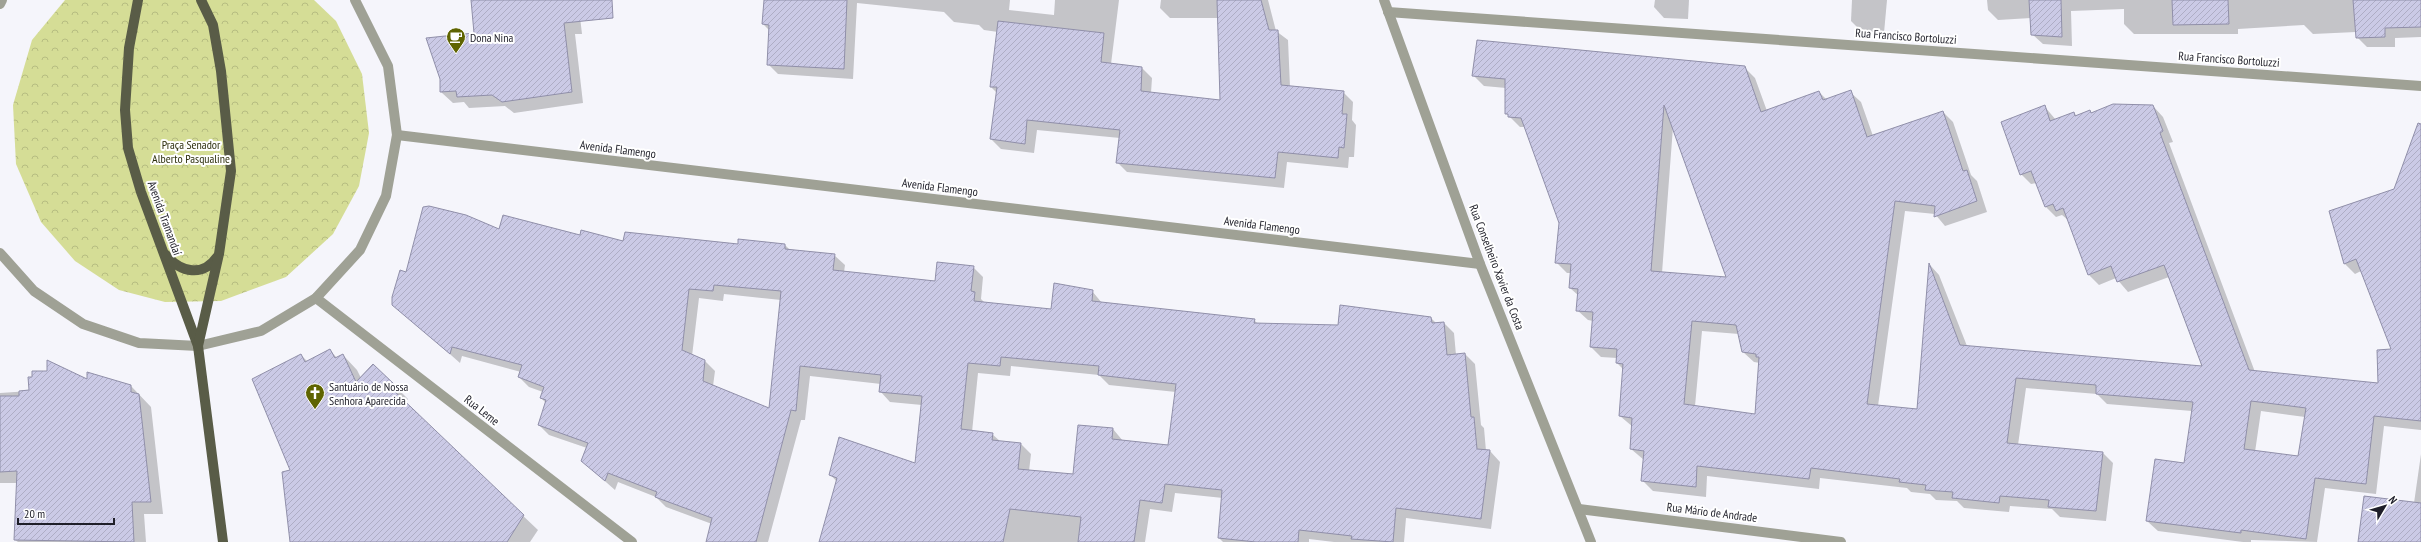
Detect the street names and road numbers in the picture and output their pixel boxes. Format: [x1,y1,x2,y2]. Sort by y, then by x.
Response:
street label: Rua Francisco Bortoluzzi [1855,25,1957,47]
street label: Rua Francisco Bortoluzzi [2178,48,2280,70]
street label: Avenida Flamengo [579,137,657,161]
street label: Avenida Flamengo [901,175,979,199]
street label: Avenida Tramandaí [145,179,186,258]
street label: Rua Conselheiro Xavier da Costa [1466,202,1528,332]
street label: Avenida Flamengo [1223,213,1301,237]
street label: Rua Leme [461,392,503,428]
street label: Rua Mário de Andrade [1666,499,1758,525]

